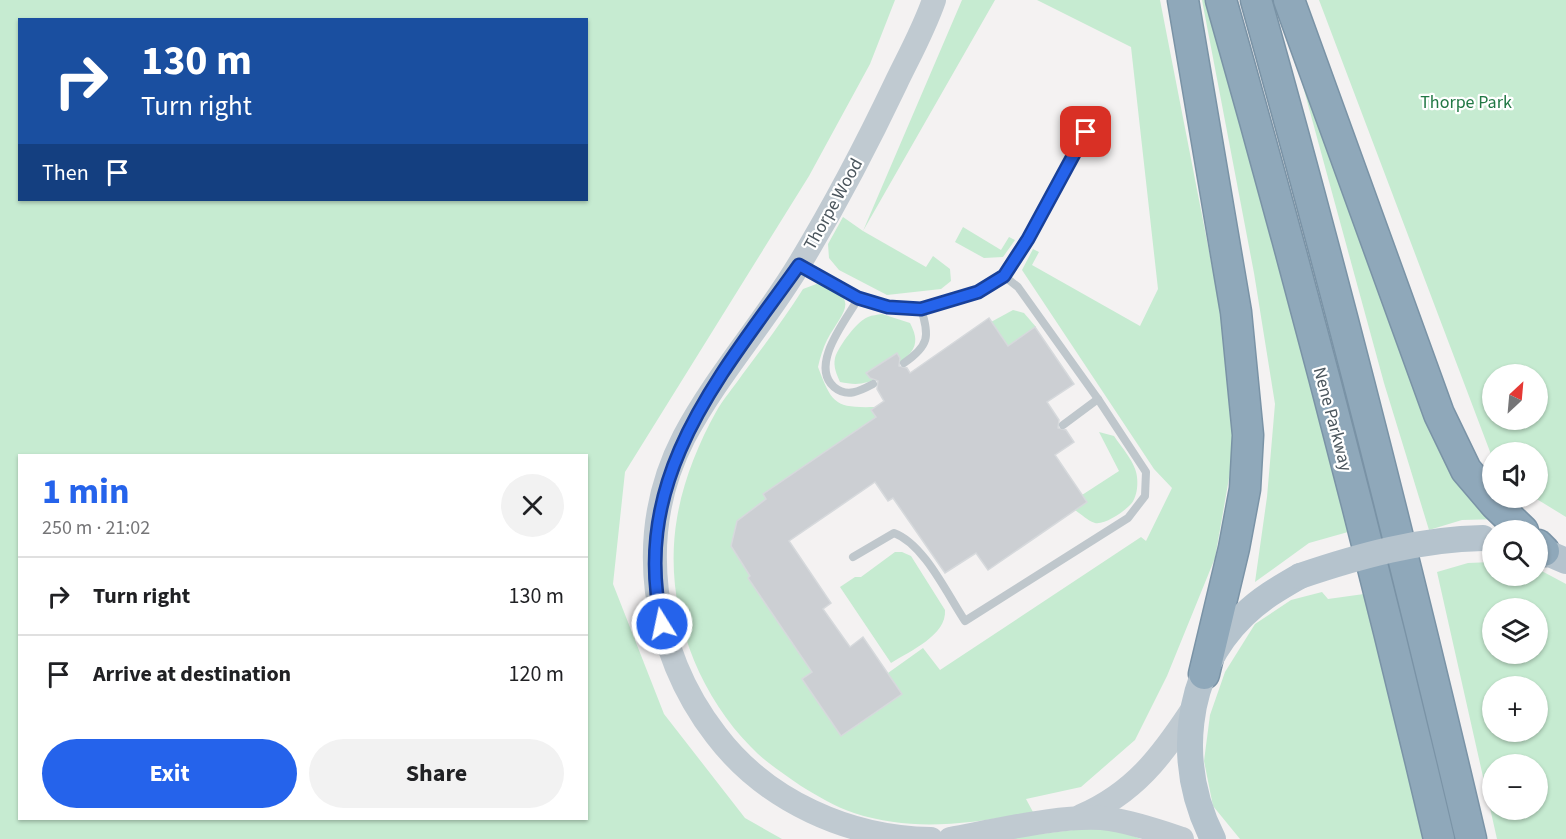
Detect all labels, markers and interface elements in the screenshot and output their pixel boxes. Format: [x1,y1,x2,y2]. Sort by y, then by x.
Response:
text: 130 m [141,31,252,91]
icon: right [42,42,120,120]
text: Turn right [141,87,252,126]
park label: Thorpe Park [1420,90,1512,115]
pin [1060,106,1111,157]
icon: arrive [1069,115,1102,148]
street label: Thorpe Wood [798,154,869,255]
icon: arrive [101,156,134,189]
text: Then [42,157,89,189]
street label: Nene Parkway [1307,364,1359,475]
north arrow [1482,364,1548,430]
map controls [1482,364,1548,820]
button: sound [1482,442,1548,508]
text: 1 min [42,466,130,517]
button: close [501,474,564,537]
text: 250 m · 21:02 [42,514,150,542]
button: search [1482,520,1548,586]
icon: right [42,580,75,613]
text: Turn right [93,580,190,612]
text: 130 m [509,580,564,612]
position arrow [630,592,694,656]
button: layers [1482,598,1548,664]
icon: arrive [42,658,75,691]
text: Arrive at destination [93,658,291,690]
text: 120 m [509,658,564,690]
button: + [1482,676,1548,742]
button: Exit [42,739,297,808]
button: Share [309,739,564,808]
button: − [1482,754,1548,820]

